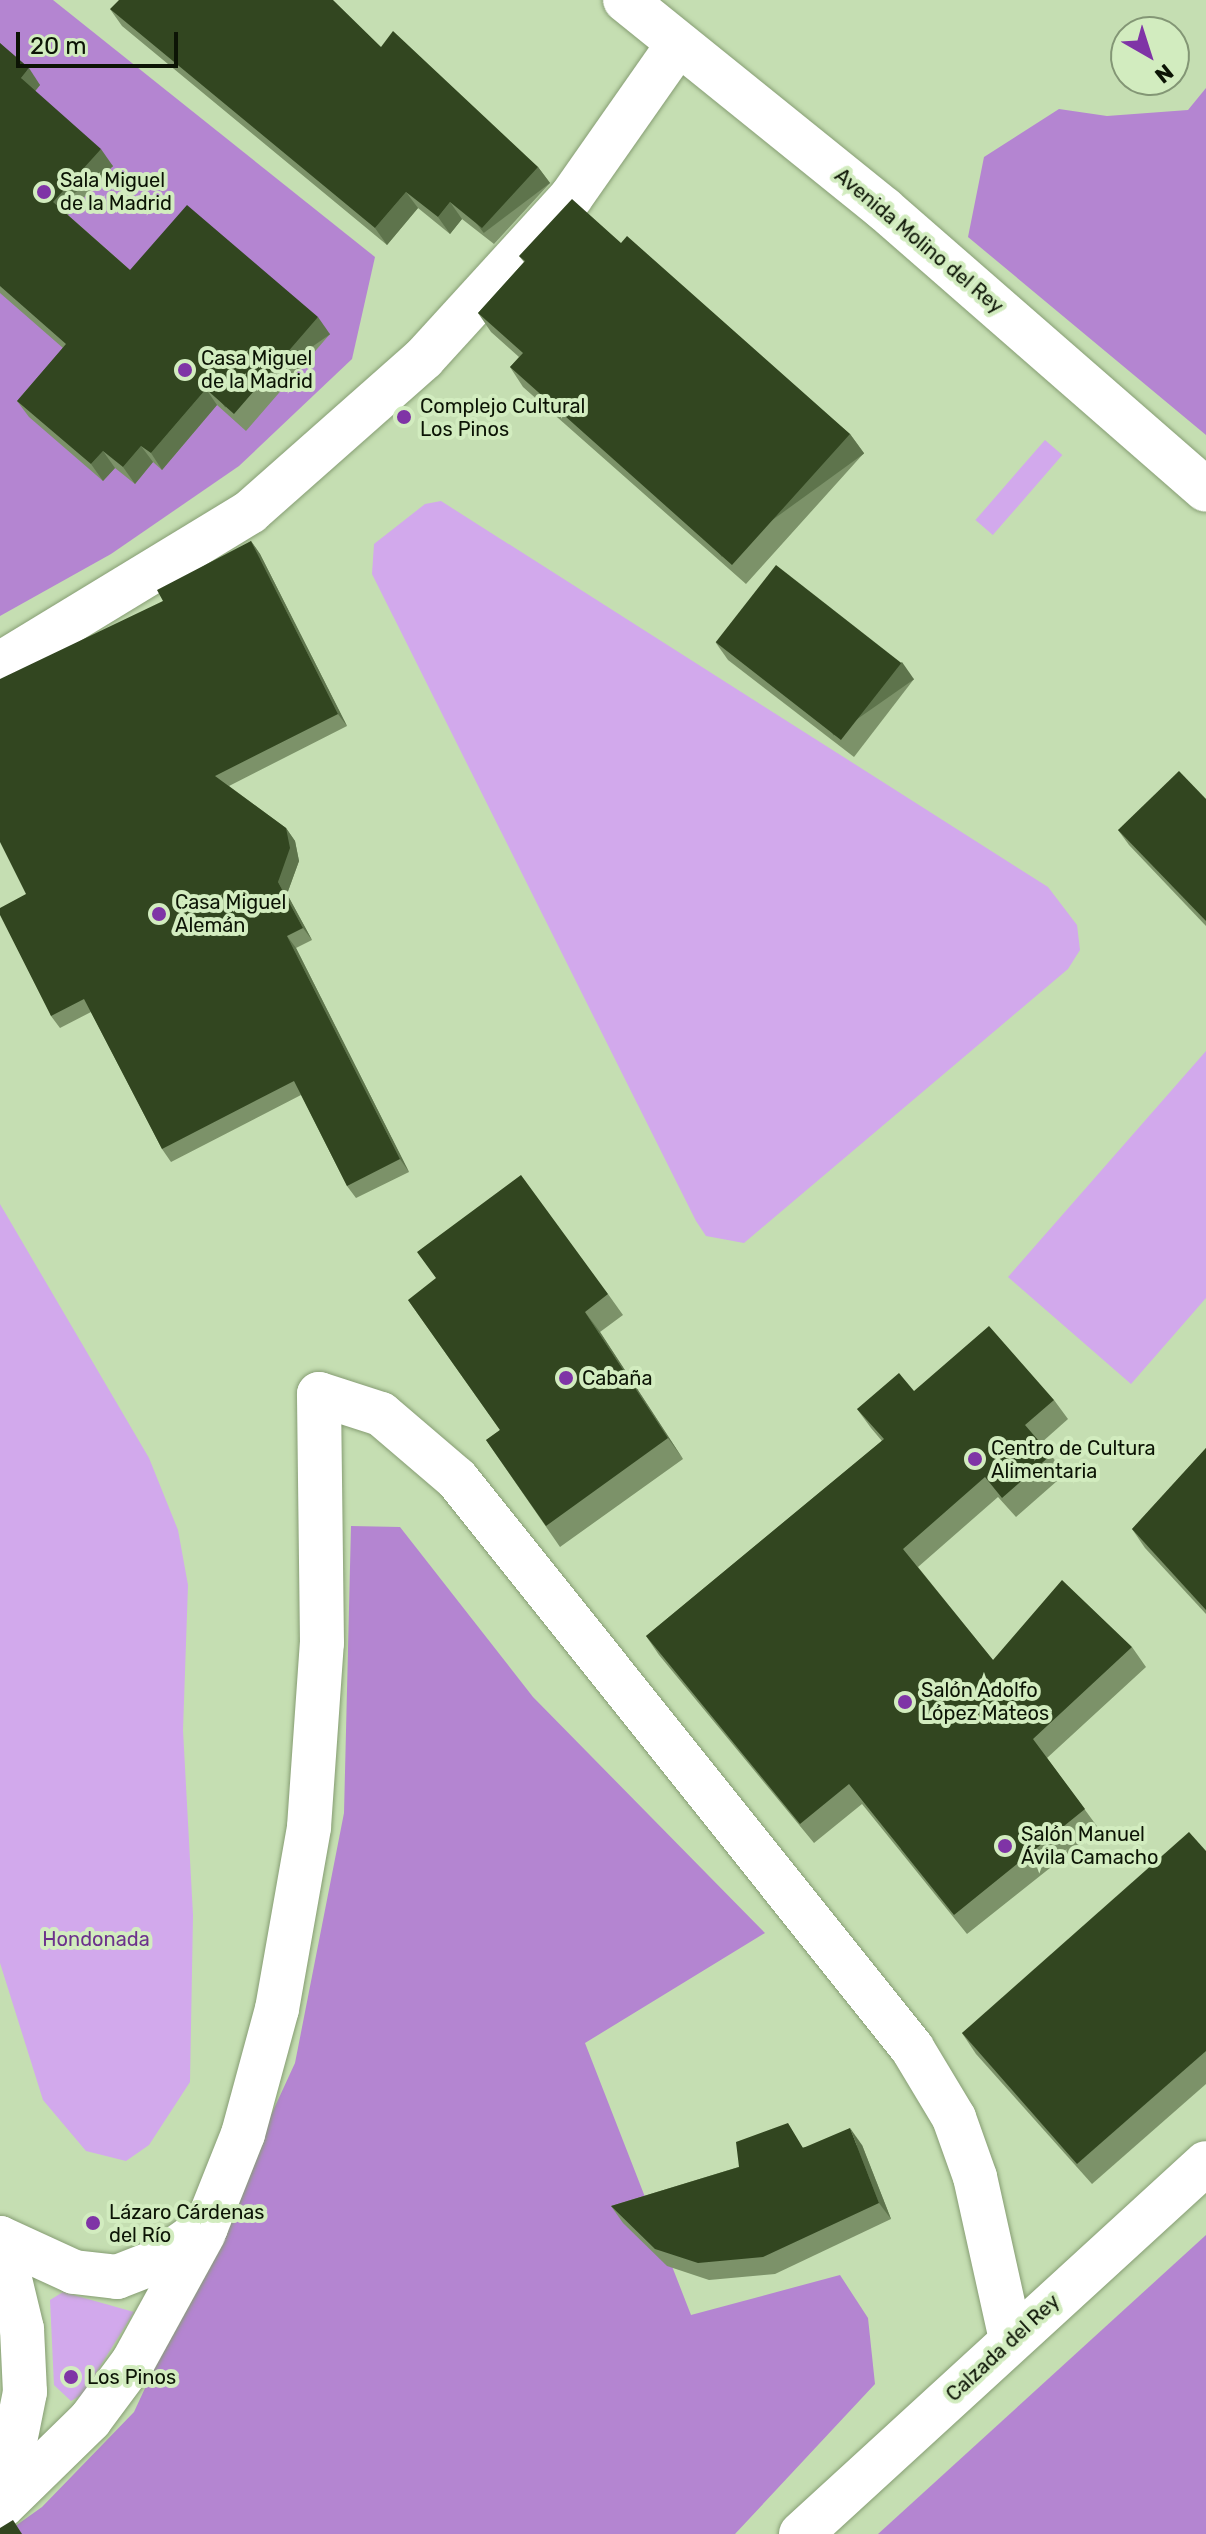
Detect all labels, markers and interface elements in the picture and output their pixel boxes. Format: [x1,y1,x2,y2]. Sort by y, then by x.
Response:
scale bar [20,16,182,66]
north arrow [1110,16,1190,96]
text: 20 m [30,32,87,60]
text: N [1150,58,1179,89]
street label: Avenida Molino del Rey [830,163,1008,319]
place label: Sala Miguel de la Madrid [60,168,172,215]
marker: Sala Miguel de la Madrid [35,183,53,201]
place label: Casa Miguel de la Madrid [201,346,313,393]
marker: Casa Miguel de la Madrid [176,361,194,379]
place label: Complejo Cultural Los Pinos [420,394,585,441]
marker: Complejo Cultural Los Pinos [395,408,413,426]
place label: Casa Miguel Alemán [175,890,286,937]
marker: Casa Miguel Alemán [150,905,168,923]
place label: Cabaña [582,1366,652,1390]
marker: Cabaña [557,1369,575,1387]
place label: Centro de Cultura Alimentaria [991,1436,1156,1483]
marker: Centro de Cultura Alimentaria [966,1450,984,1468]
place label: Salón Adolfo López Mateos [921,1678,1049,1725]
marker: Salón Adolfo López Mateos [896,1693,914,1711]
place label: Salón Manuel Ávila Camacho [1021,1822,1158,1869]
marker: Salón Manuel Ávila Camacho [996,1837,1014,1855]
park label: Hondonada [42,1927,150,1951]
place label: Lázaro Cárdenas del Río [109,2200,265,2247]
marker: Lázaro Cárdenas del Río [84,2214,102,2232]
street label: Calzada del Rey [941,2289,1065,2407]
place label: Los Pinos [87,2365,176,2389]
marker: Los Pinos [62,2368,80,2386]

